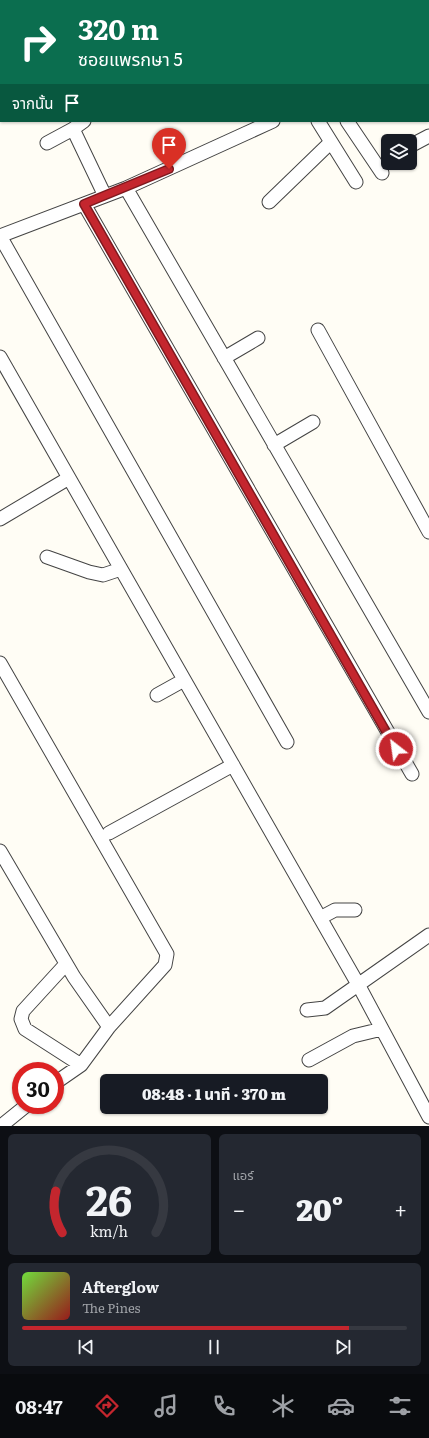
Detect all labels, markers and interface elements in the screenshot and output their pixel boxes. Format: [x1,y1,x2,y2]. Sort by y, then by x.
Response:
text: 320 m [78,7,159,49]
icon: right [12,16,64,68]
text: ซอยแพรกษา 5 [78,45,183,72]
text: จากนั้น [12,91,53,114]
icon: arrive [61,92,83,114]
pin [152,128,186,169]
icon: arrive [158,134,180,156]
map controls [381,134,417,170]
button: layers [381,134,417,170]
position arrow [375,728,417,770]
speed limit sign: 30 [12,1062,64,1114]
text: 08:48 · 1 นาที · 370 m [142,1082,286,1105]
text: แอร์ [233,1165,254,1184]
text: 26 [86,1166,133,1228]
text: 20° [296,1186,343,1230]
text: − [233,1192,245,1225]
text: + [394,1192,407,1225]
text: km/h [90,1219,129,1240]
text: Afterglow [82,1275,159,1298]
text: The Pines [82,1298,140,1317]
icon: previous [75,1336,97,1358]
icon: pause [203,1336,225,1358]
icon: next [332,1336,354,1358]
icon: directions [93,1392,121,1420]
icon: music [152,1392,180,1420]
icon: phone [210,1392,238,1420]
icon: climate [269,1392,297,1420]
icon: car [327,1392,355,1420]
icon: filters [386,1392,414,1420]
text: 08:47 [15,1393,63,1420]

